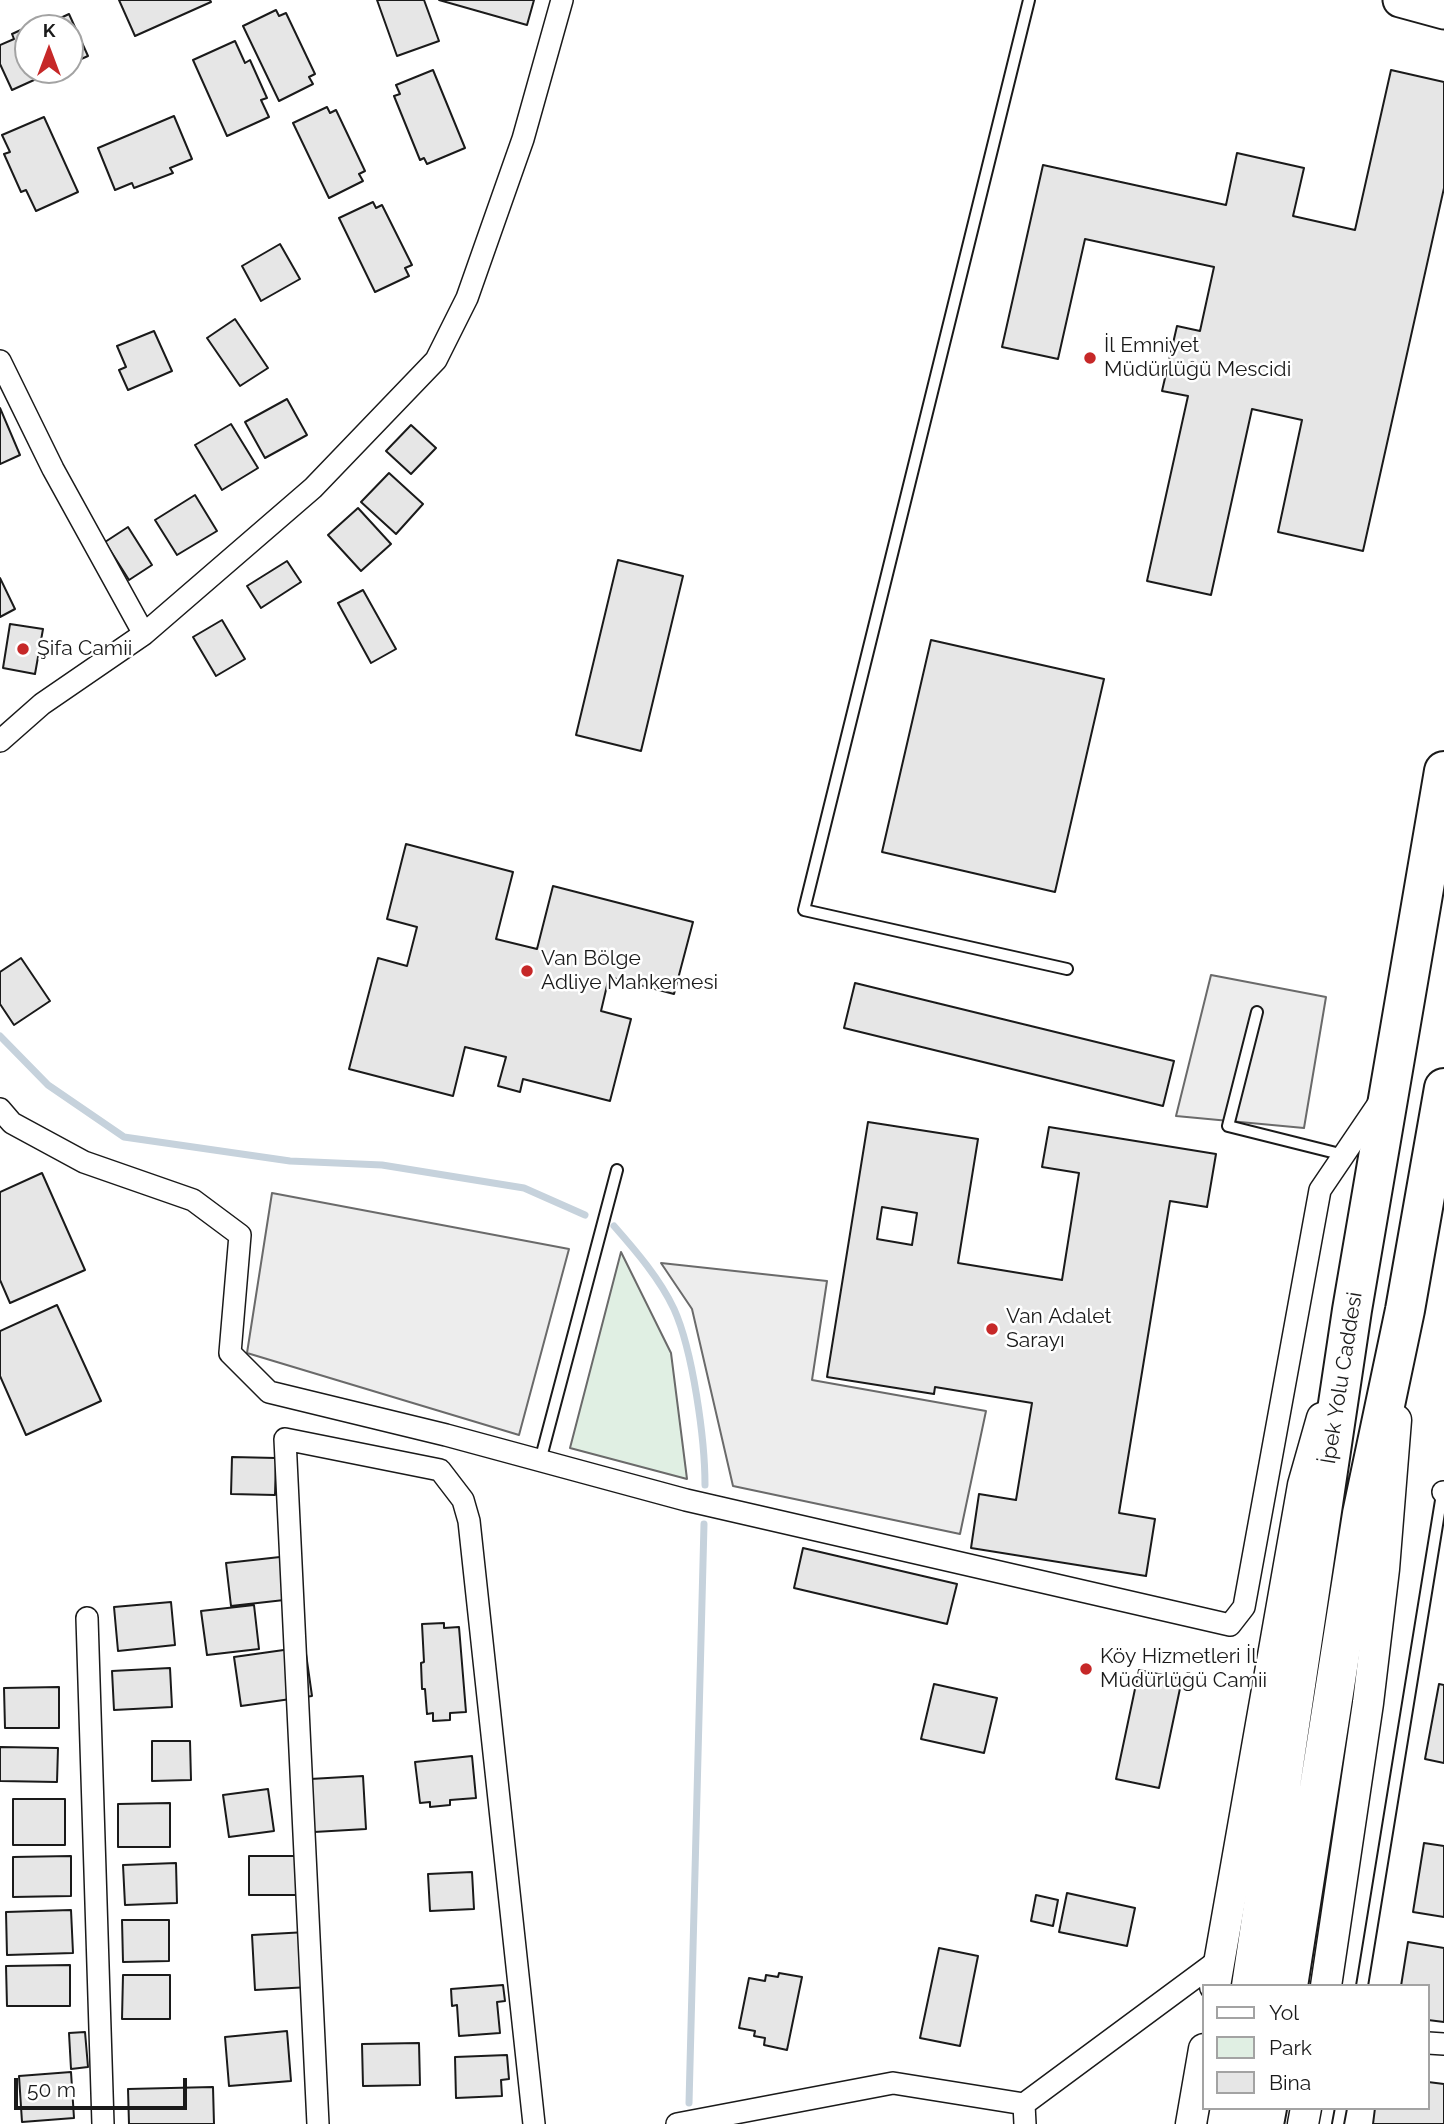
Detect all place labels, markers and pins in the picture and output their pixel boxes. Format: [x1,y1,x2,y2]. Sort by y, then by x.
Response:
place label: İl Emniyet Müdürlüğü Mescidi [1104,333,1291,383]
marker: İl Emniyet Müdürlüğü Mescidi [1082,350,1098,366]
place label: Şifa Camii [37,636,132,662]
marker: Şifa Camii [15,641,31,657]
place label: Van Bölge Adliye Mahkemesi [541,946,718,996]
marker: Van Bölge Adliye Mahkemesi [519,963,535,979]
place label: Van Adalet Sarayı [1006,1304,1112,1354]
marker: Van Adalet Sarayı [984,1321,1000,1337]
place label: Köy Hizmetleri İl Müdürlüğü Camii [1100,1644,1267,1694]
marker: Köy Hizmetleri İl Müdürlüğü Camii [1078,1661,1094,1677]

